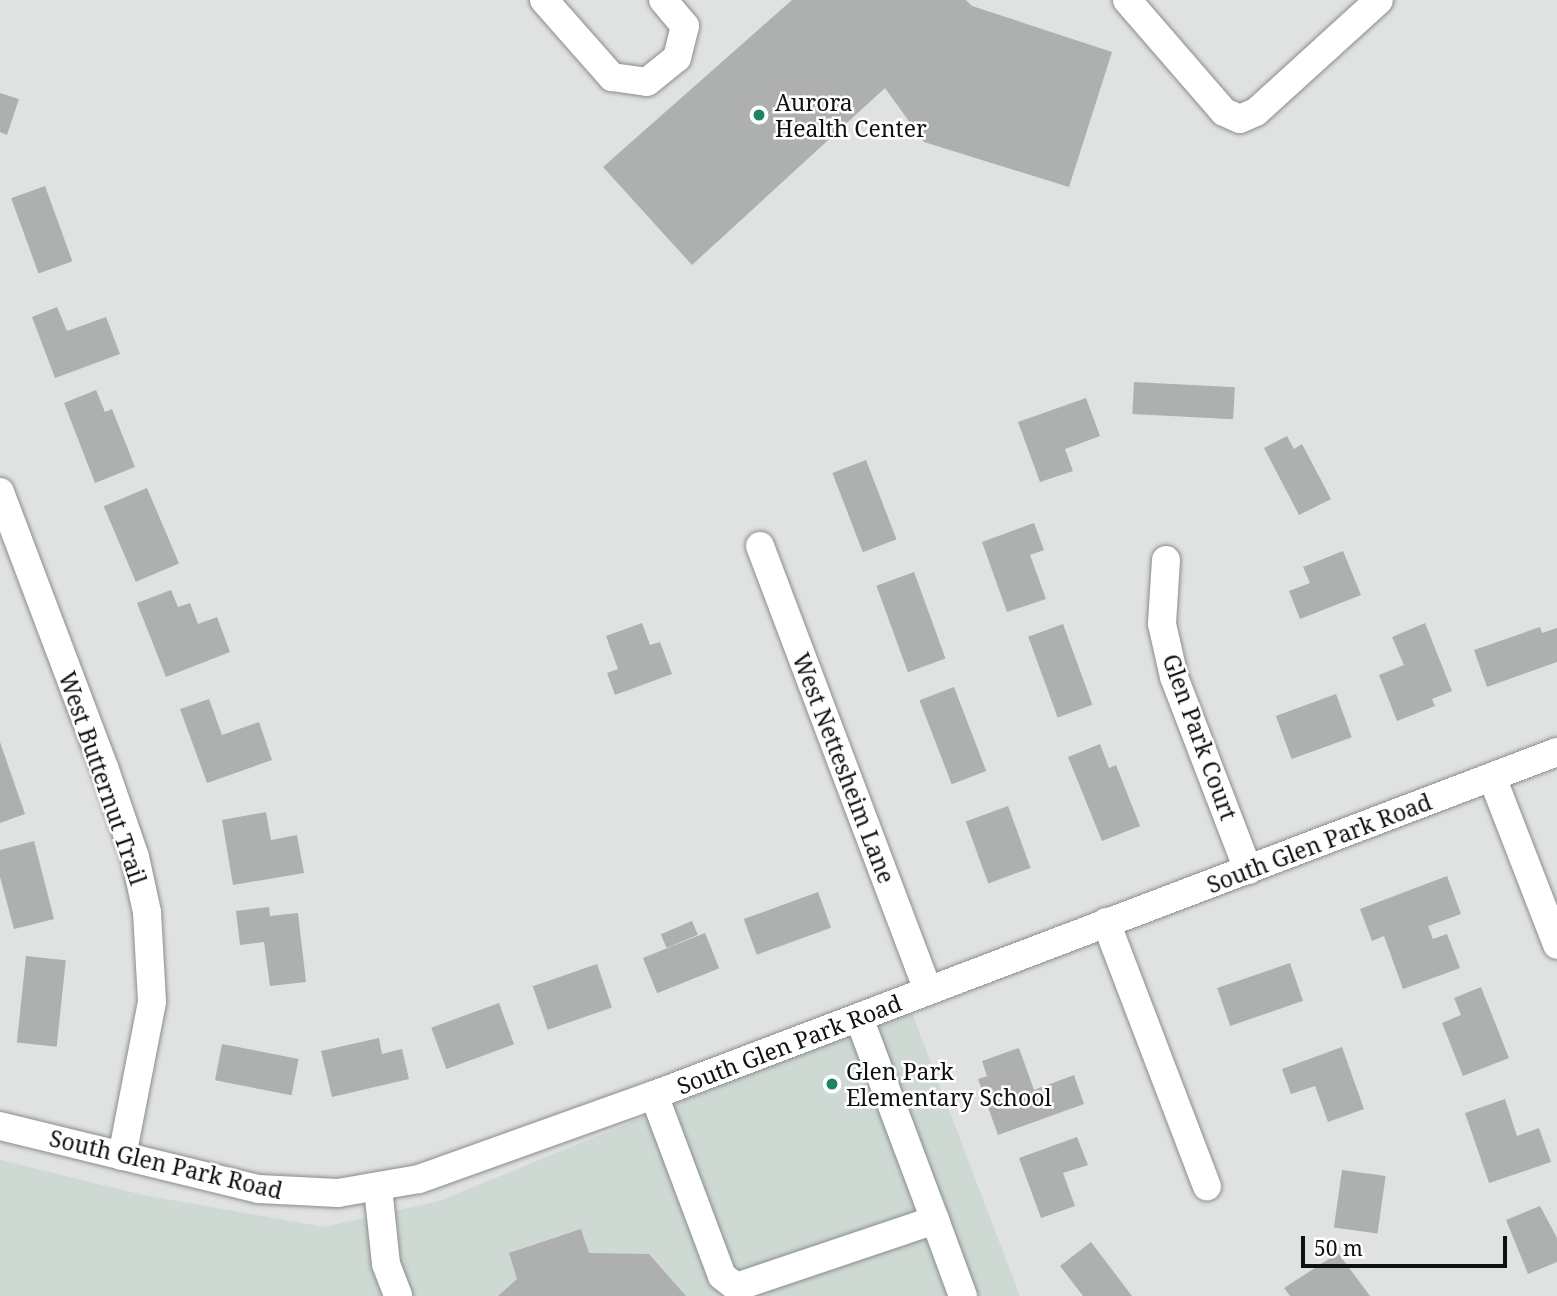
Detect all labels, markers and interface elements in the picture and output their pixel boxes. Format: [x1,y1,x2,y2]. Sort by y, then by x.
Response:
place label: Aurora Health Center [775,88,927,142]
marker: Aurora Health Center [749,105,769,125]
street label: West Nettesheim Lane [787,649,901,887]
street label: Glen Park Court [1157,650,1243,824]
street label: West Butternut Trail [54,668,152,888]
street label: South Glen Park Road [1203,787,1435,899]
street label: South Glen Park Road [673,988,905,1100]
place label: Glen Park Elementary School [846,1057,1052,1111]
marker: Glen Park Elementary School [824,1076,840,1092]
street label: South Glen Park Road [47,1124,285,1204]
scale bar [1305,1222,1512,1266]
text: 50 m [1314,1234,1363,1262]

